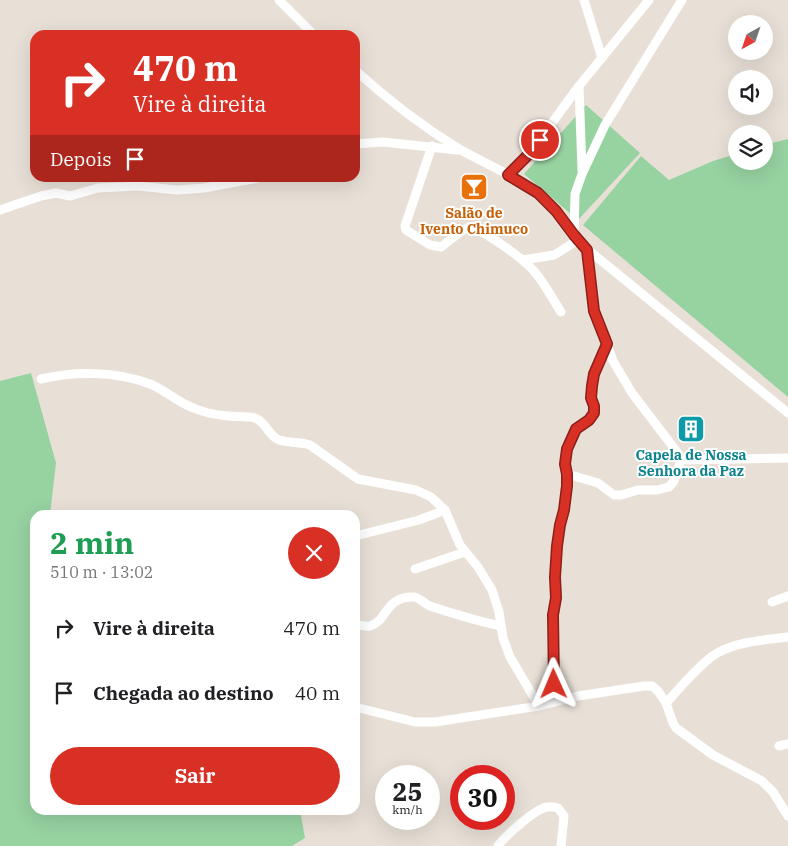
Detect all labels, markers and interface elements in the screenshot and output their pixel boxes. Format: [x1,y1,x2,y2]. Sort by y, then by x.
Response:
north arrow [728,15,772,60]
map controls [728,15,773,170]
text: 470 m [133,45,238,91]
icon: right [50,50,115,115]
button: sound [728,70,773,115]
text: Vire à direita [133,89,266,118]
pin [519,119,561,161]
button: layers [728,125,773,170]
icon: arrive [526,126,554,154]
icon: arrive [121,145,149,173]
text: Depois [50,147,111,171]
bar icon: Salão de Ivento Chimuco [459,172,489,202]
place label: Salão de Ivento Chimuco [420,204,528,238]
building icon: Capela de Nossa Senhora da Paz [676,414,706,444]
place label: Capela de Nossa Senhora da Paz [636,446,747,480]
text: 2 min [50,523,134,562]
button: close [288,527,340,579]
text: 510 m · 13:02 [50,562,153,582]
icon: right [50,614,78,642]
text: Vire à direita [93,616,215,640]
text: 470 m [283,616,340,640]
position arrow [527,657,579,709]
icon: arrive [50,679,78,707]
text: Chegada ao destino [93,681,274,705]
text: 40 m [295,681,340,705]
button: Sair [50,747,340,805]
speed limit sign: 30 [450,765,515,830]
text: 25 [392,775,423,808]
text: km/h [392,802,423,817]

